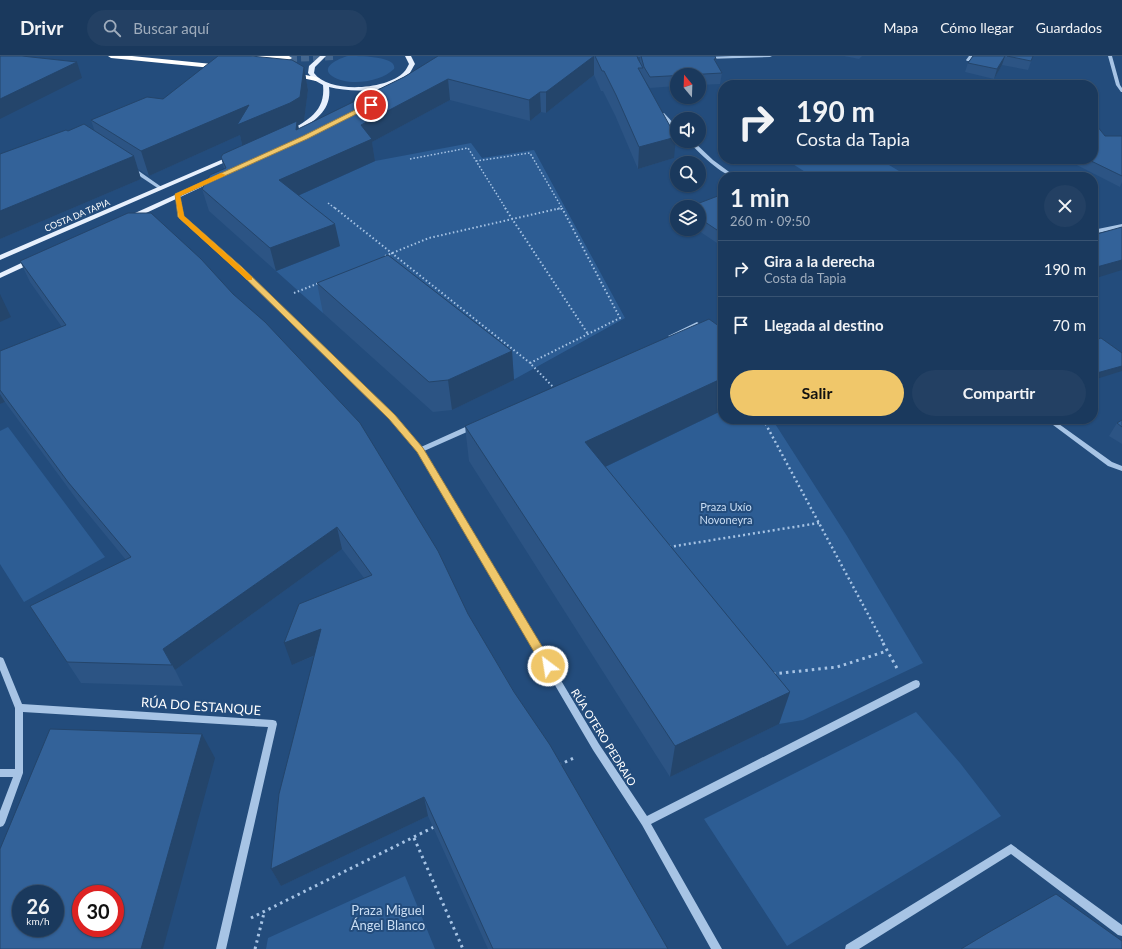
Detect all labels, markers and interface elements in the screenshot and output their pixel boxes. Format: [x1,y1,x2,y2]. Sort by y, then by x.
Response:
search box [87,10,367,46]
text: Drivr [20,16,63,39]
icon: search [101,17,123,39]
text: Buscar aquí [133,19,209,37]
text: Mapa [884,19,918,36]
text: Cómo llegar [940,19,1014,36]
text: Guardados [1036,19,1102,36]
north arrow [670,68,706,104]
map controls [670,68,706,236]
pin [354,88,388,122]
icon: arrive [360,94,382,116]
text: 190 m [796,94,875,128]
icon: right [730,96,782,148]
button: sound [670,112,706,148]
text: Costa da Tapia [796,128,910,150]
button: search [670,156,706,192]
text: 1 min [730,183,790,212]
button: close [1044,185,1086,227]
street label: COSTA DA TAPIA [43,196,112,234]
button: layers [670,200,706,236]
text: 260 m · 09:50 [730,213,810,229]
text: Gira a la derecha [764,252,875,270]
icon: right [730,258,752,280]
text: 190 m [1044,260,1086,278]
text: Costa da Tapia [764,270,846,286]
icon: arrive [730,314,752,336]
text: Llegada al destino [764,316,884,334]
text: 70 m [1052,316,1086,334]
button: Salir [730,370,904,416]
button: Compartir [912,370,1086,416]
park label: Praza Uxío Novoneyra [700,500,752,526]
position arrow [527,645,569,687]
street label: RÚA OTERO PEDRAIO [569,686,639,788]
street label: RÚA DO ESTANQUE [140,694,262,718]
speed limit sign: 30 [72,885,124,937]
text: 26 [26,894,50,918]
park label: Praza Miguel Ángel Blanco [351,902,425,933]
text: km/h [26,915,50,927]

